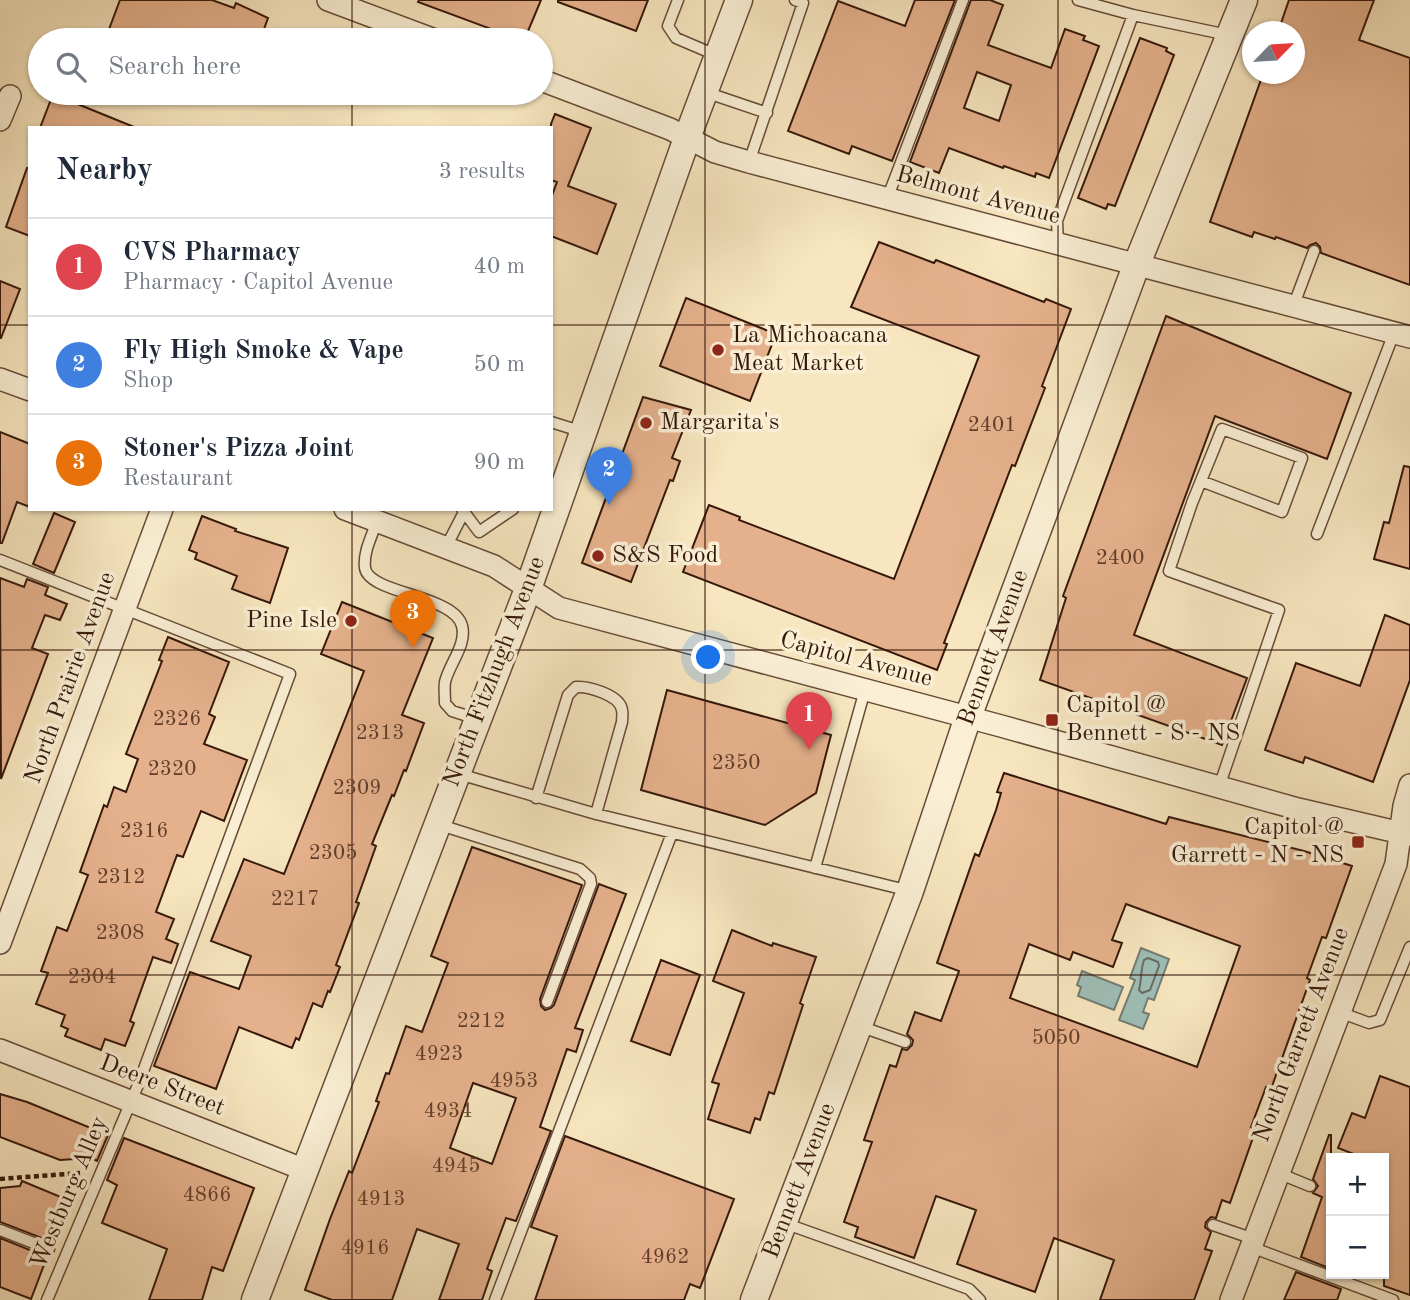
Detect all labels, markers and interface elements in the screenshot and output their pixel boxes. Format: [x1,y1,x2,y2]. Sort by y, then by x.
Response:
north arrow [1242,21,1305,84]
search box [28,28,553,105]
icon: search [52,48,90,86]
text: Search here [108,54,241,80]
text: Nearby [56,156,153,186]
text: 3 results [439,160,525,183]
street label: Belmont Avenue [893,162,1063,230]
text: CVS Pharmacy [123,240,301,266]
text: 1 [72,255,86,278]
text: 40 m [474,255,525,278]
text: Pharmacy · Capitol Avenue [123,271,393,294]
place label: La Michoacana Meat Market [732,324,888,376]
text: Fly High Smoke & Vape [123,338,404,364]
marker: La Michoacana Meat Market [710,342,726,358]
text: 2 [72,353,86,376]
text: 50 m [474,353,525,376]
text: Shop [123,369,173,392]
place label: Margarita's [660,411,779,435]
marker: Margarita's [638,415,654,431]
house number: 2401 [968,415,1016,436]
text: Stoner's Pizza Joint [123,436,354,462]
pin: 2 [586,447,632,505]
text: 3 [72,451,86,474]
text: 90 m [474,451,525,474]
text: Restaurant [123,467,233,490]
place label: S&S Food [612,544,718,568]
marker: S&S Food [590,548,606,564]
house number: 2400 [1096,548,1144,569]
street label: North Fitzhugh Avenue [440,553,550,791]
street label: Bennett Avenue [955,567,1033,729]
street label: North Prairie Avenue [22,569,120,787]
pin: 3 [390,590,436,648]
place label: Pine Isle [246,609,337,633]
marker: Pine Isle [343,613,359,629]
street label: Capitol Avenue [777,628,935,692]
your location [691,640,725,674]
pin: 1 [786,692,832,750]
place label: Capitol @ Bennett - S - NS [1066,694,1240,746]
house number: 2326 [153,709,201,730]
marker: Capitol @ Bennett - S - NS [1044,712,1060,728]
house number: 2313 [356,723,404,744]
house number: 2350 [712,753,760,774]
house number: 2320 [148,759,196,780]
house number: 2309 [333,778,381,799]
place label: Capitol @ Garrett - N - NS [1171,816,1344,868]
house number: 2316 [120,821,168,842]
marker: Capitol @ Garrett - N - NS [1350,834,1366,850]
house number: 2305 [309,843,357,864]
house number: 2312 [97,867,145,888]
house number: 2217 [271,889,319,910]
house number: 2308 [96,923,144,944]
street label: North Garrett Avenue [1250,924,1354,1146]
house number: 2304 [68,967,116,988]
house number: 2212 [457,1011,505,1032]
house number: 5050 [1032,1028,1080,1049]
house number: 4923 [415,1044,463,1065]
street label: Deere Street [96,1051,228,1121]
house number: 4953 [490,1071,538,1092]
street label: Bennett Avenue [759,1100,841,1262]
house number: 4934 [424,1101,472,1122]
street label: Westburg Alley [27,1113,113,1273]
map controls [1326,1153,1389,1279]
button: + [1326,1153,1389,1216]
house number: 4945 [432,1156,480,1177]
house number: 4866 [183,1185,231,1206]
house number: 4913 [357,1189,405,1210]
button: − [1326,1216,1389,1279]
house number: 4916 [341,1238,389,1259]
house number: 4962 [641,1247,689,1268]

